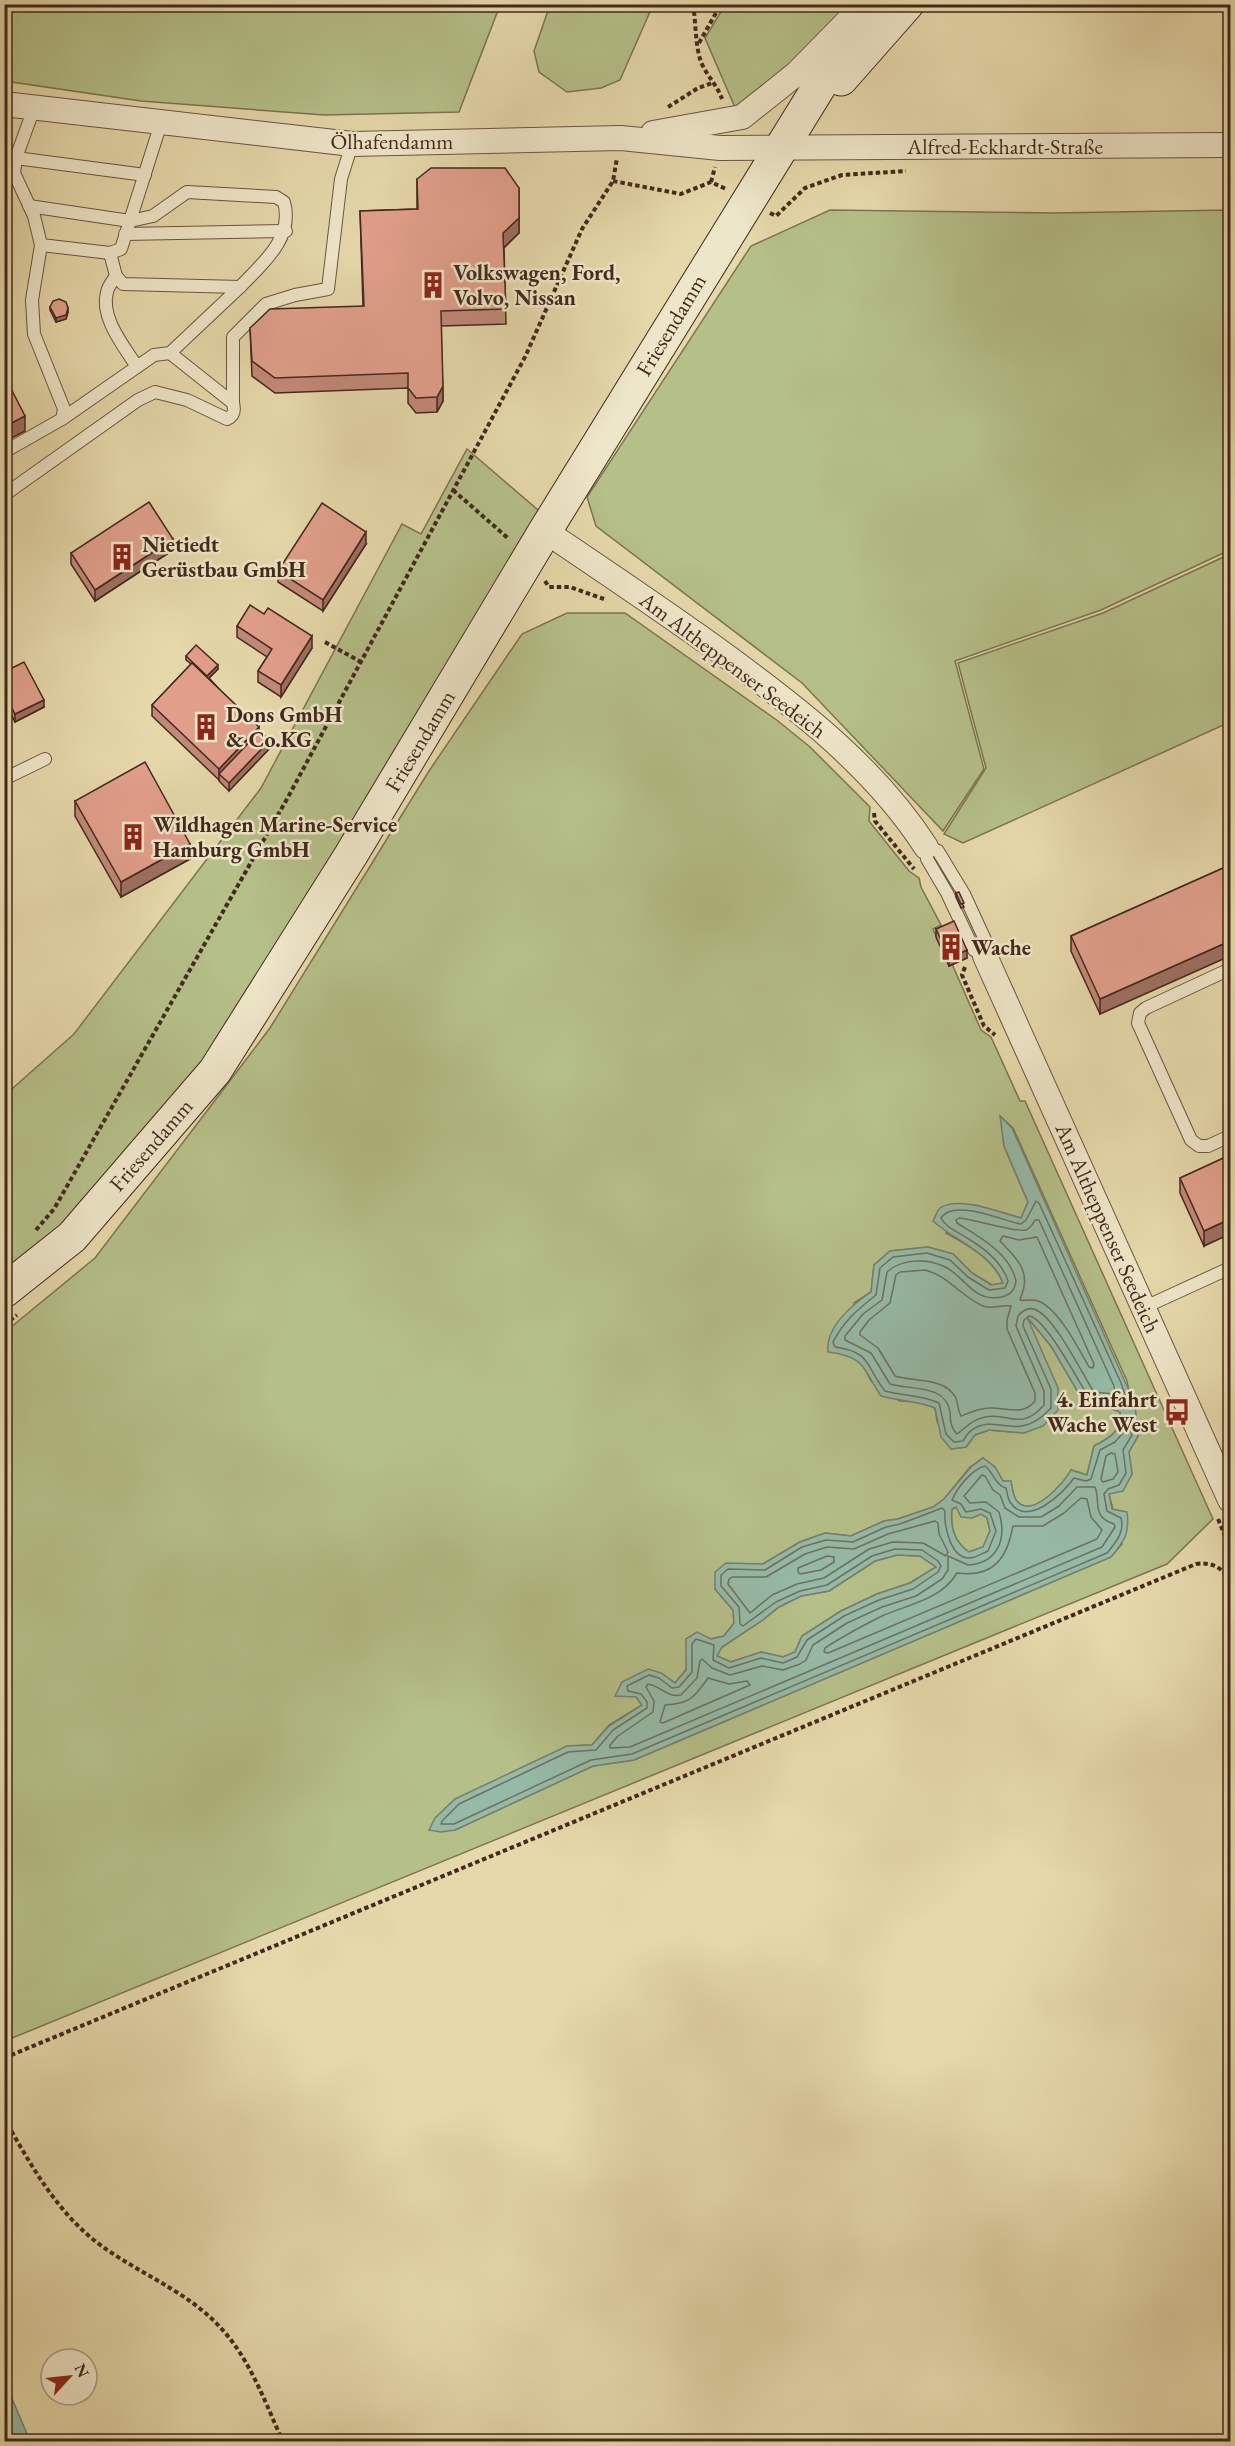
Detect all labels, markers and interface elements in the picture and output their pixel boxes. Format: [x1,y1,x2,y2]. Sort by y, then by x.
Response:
street label: Ölhafendamm [331,127,453,156]
street label: Alfred-Eckhardt-Straße [906,132,1103,161]
place label: Volkswagen, Ford, Volvo, Nissan [453,258,621,312]
street label: Friesendamm [629,269,713,381]
building icon: Volkswagen, Ford, Volvo, Nissan [418,270,448,300]
place label: Nietiedt Gerüstbau GmbH [142,530,306,584]
building icon: Nietiedt Gerüstbau GmbH [107,542,137,572]
street label: Am Altheppenser Seedeich [633,585,832,745]
street label: Friesendamm [378,685,462,797]
place label: Dons GmbH & Co.KG [226,700,342,754]
building icon: Dons GmbH & Co.KG [191,712,221,742]
place label: Wildhagen Marine-Service Hamburg GmbH [153,810,397,864]
building icon: Wildhagen Marine-Service Hamburg GmbH [118,822,148,852]
building icon: Wache [936,932,966,962]
place label: Wache [971,933,1031,962]
street label: Friesendamm [103,1092,199,1198]
street label: Am Altheppenser Seedeich [1048,1118,1167,1338]
place label: 4. Einfahrt Wache West [1047,1385,1158,1439]
bus stop icon: 4. Einfahrt Wache West [1162,1397,1192,1427]
north arrow [39,2347,99,2407]
text: N [70,2360,94,2381]

